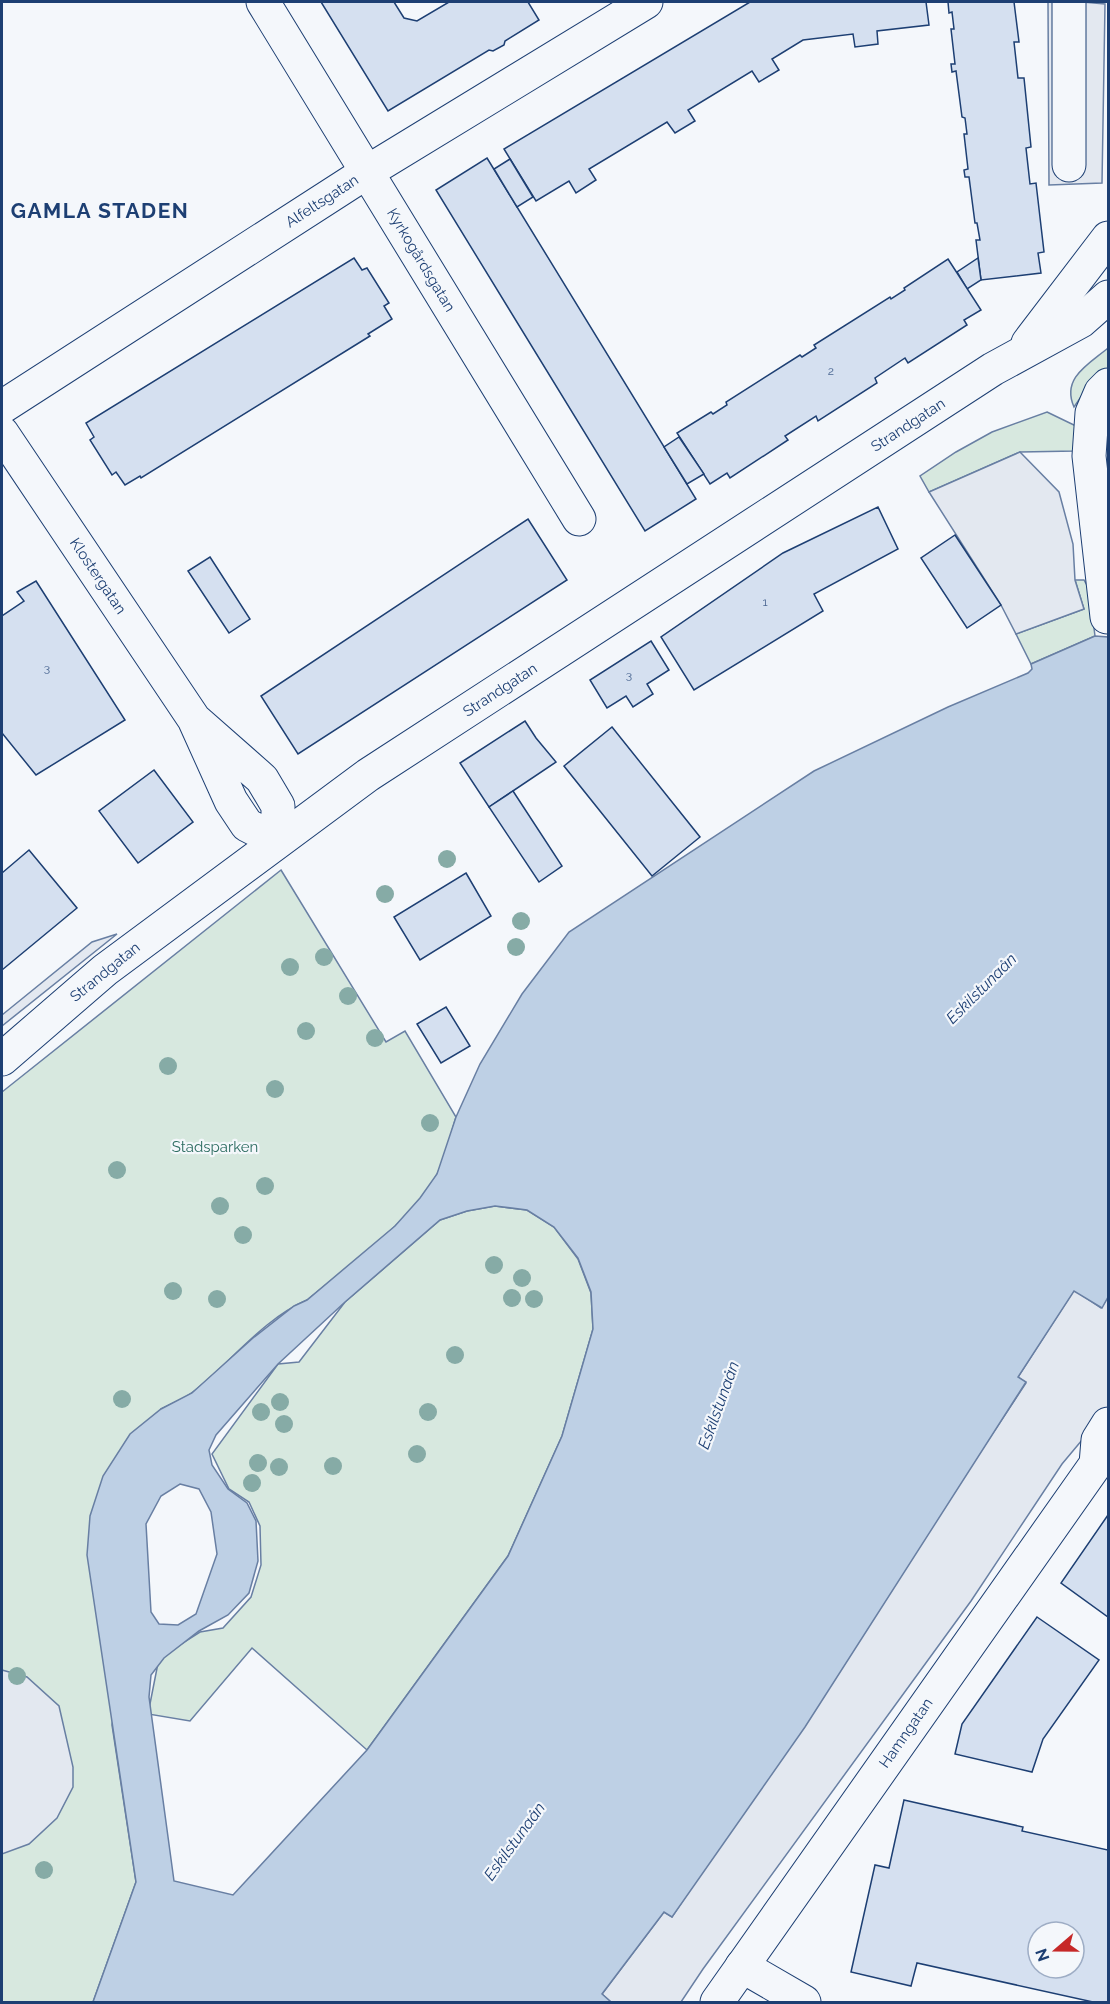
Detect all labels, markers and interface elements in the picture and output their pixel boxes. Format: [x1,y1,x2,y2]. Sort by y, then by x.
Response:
street label: Alfeltsgatan [282,171,362,231]
district label: GAMLA STADEN [11,198,189,223]
street label: Kyrkogårdsgatan [383,205,459,315]
house number: 2 [828,364,834,378]
street label: Strandgatan [868,394,948,456]
street label: Klostergatan [66,534,130,618]
house number: 1 [762,595,768,609]
street label: Strandgatan [460,659,540,721]
house number: 3 [44,661,50,675]
house number: 3 [626,668,632,682]
street label: Strandgatan [66,938,144,1006]
water label: Eskilstunaån [942,949,1021,1028]
park label: Stadsparken [172,1138,258,1156]
water label: Eskilstunaån [694,1359,743,1452]
street label: Hamngatan [875,1695,937,1771]
water label: Eskilstunaån [480,1799,549,1884]
north arrow [1026,1920,1086,1980]
text: N [1031,1946,1053,1964]

